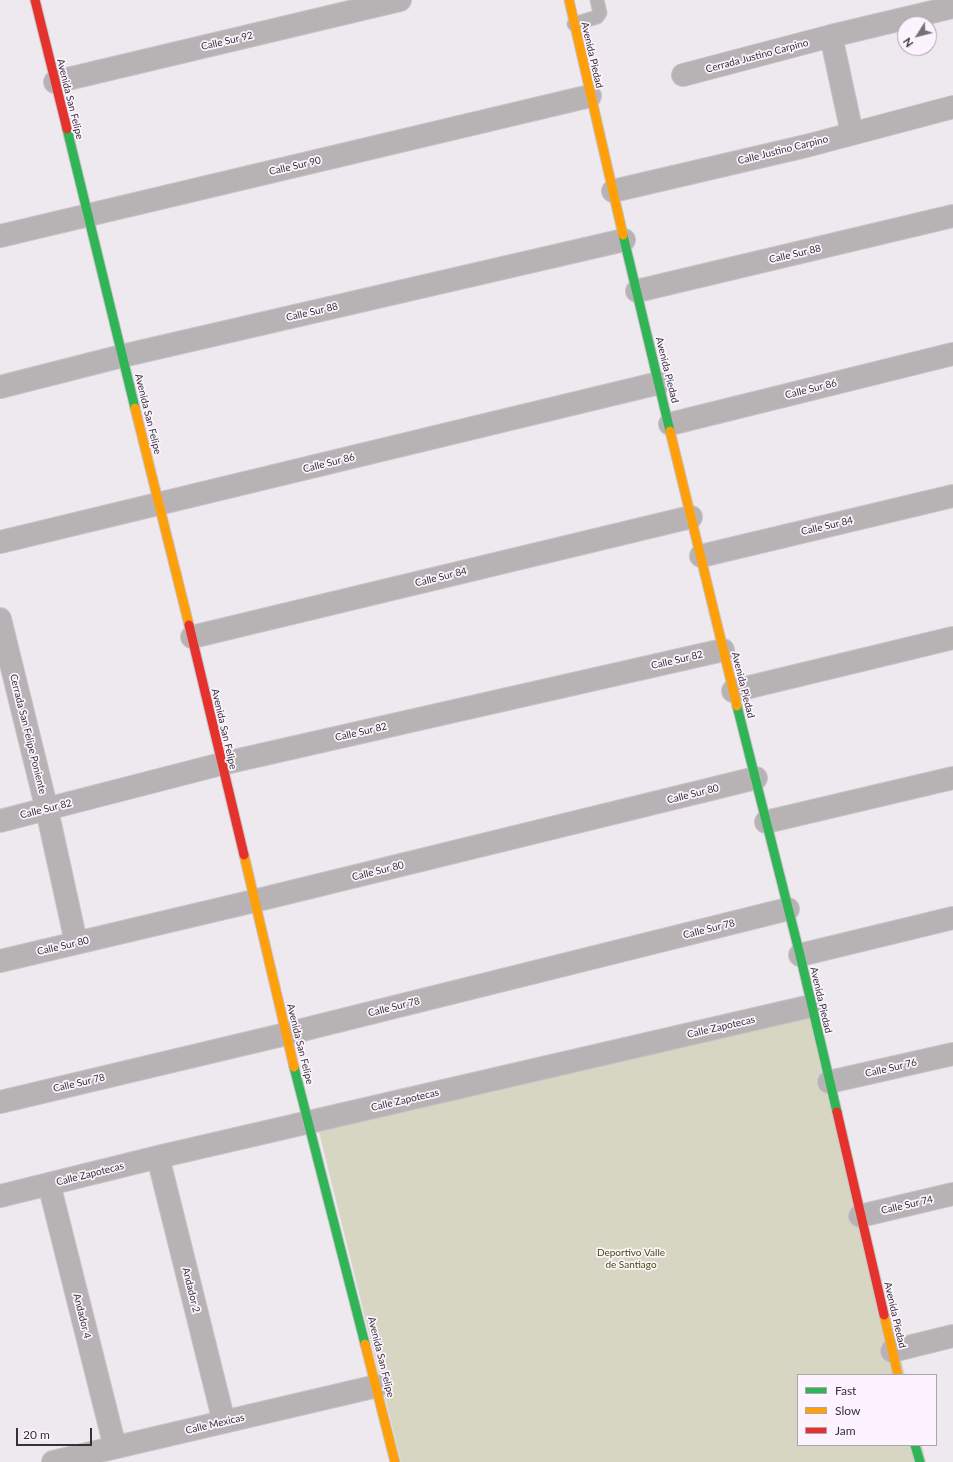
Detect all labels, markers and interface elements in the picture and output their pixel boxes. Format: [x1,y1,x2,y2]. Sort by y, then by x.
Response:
north arrow [897,16,937,56]
street label: Avenida Piedad [579,21,605,89]
street label: Calle Sur 92 [200,29,254,53]
text: N [900,36,915,50]
street label: Cerrada Justino Carpino [704,37,810,75]
street label: Avenida San Felipe [54,58,86,140]
street label: Calle Justino Carpino [737,133,829,167]
street label: Calle Sur 90 [268,154,322,178]
street label: Calle Sur 88 [768,242,822,266]
street label: Calle Sur 88 [285,300,339,324]
street label: Avenida Piedad [653,336,681,404]
street label: Avenida San Felipe [132,373,164,455]
street label: Calle Sur 86 [784,377,838,401]
street label: Calle Sur 86 [302,451,356,475]
street label: Calle Sur 84 [800,514,854,538]
street label: Calle Sur 84 [414,565,468,589]
street label: Calle Sur 82 [650,648,704,672]
street label: Avenida Piedad [729,651,757,719]
street label: Cerrada San Felipe Poniente [7,673,49,795]
street label: Avenida San Felipe [209,688,239,770]
street label: Calle Sur 82 [334,720,388,744]
street label: Calle Sur 80 [666,782,720,806]
street label: Calle Sur 82 [19,797,73,821]
street label: Calle Sur 80 [351,859,405,883]
street label: Calle Sur 78 [682,917,736,941]
street label: Calle Sur 80 [36,934,90,958]
street label: Avenida Piedad [808,966,834,1034]
street label: Calle Sur 78 [367,995,421,1019]
street label: Avenida San Felipe [284,1003,316,1085]
street label: Calle Zapotecas [686,1013,756,1041]
street label: Calle Sur 76 [864,1056,918,1080]
street label: Calle Sur 78 [52,1071,106,1095]
street label: Calle Zapotecas [370,1086,440,1114]
street label: Calle Zapotecas [55,1160,125,1188]
street label: Calle Sur 74 [880,1193,934,1217]
park label: Deportivo Valle de Santiago [597,1247,665,1270]
street label: Andador 2 [180,1266,202,1314]
street label: Avenida Piedad [882,1281,908,1349]
street label: Andador 4 [71,1292,93,1340]
street label: Avenida San Felipe [365,1316,397,1398]
legend [797,1374,937,1446]
text: Fast [835,1383,856,1398]
text: Slow [835,1403,860,1418]
street label: Calle Mexicas [184,1411,246,1437]
scale bar [18,1420,94,1446]
text: Jam [835,1423,856,1438]
text: 20 m [23,1427,50,1442]

